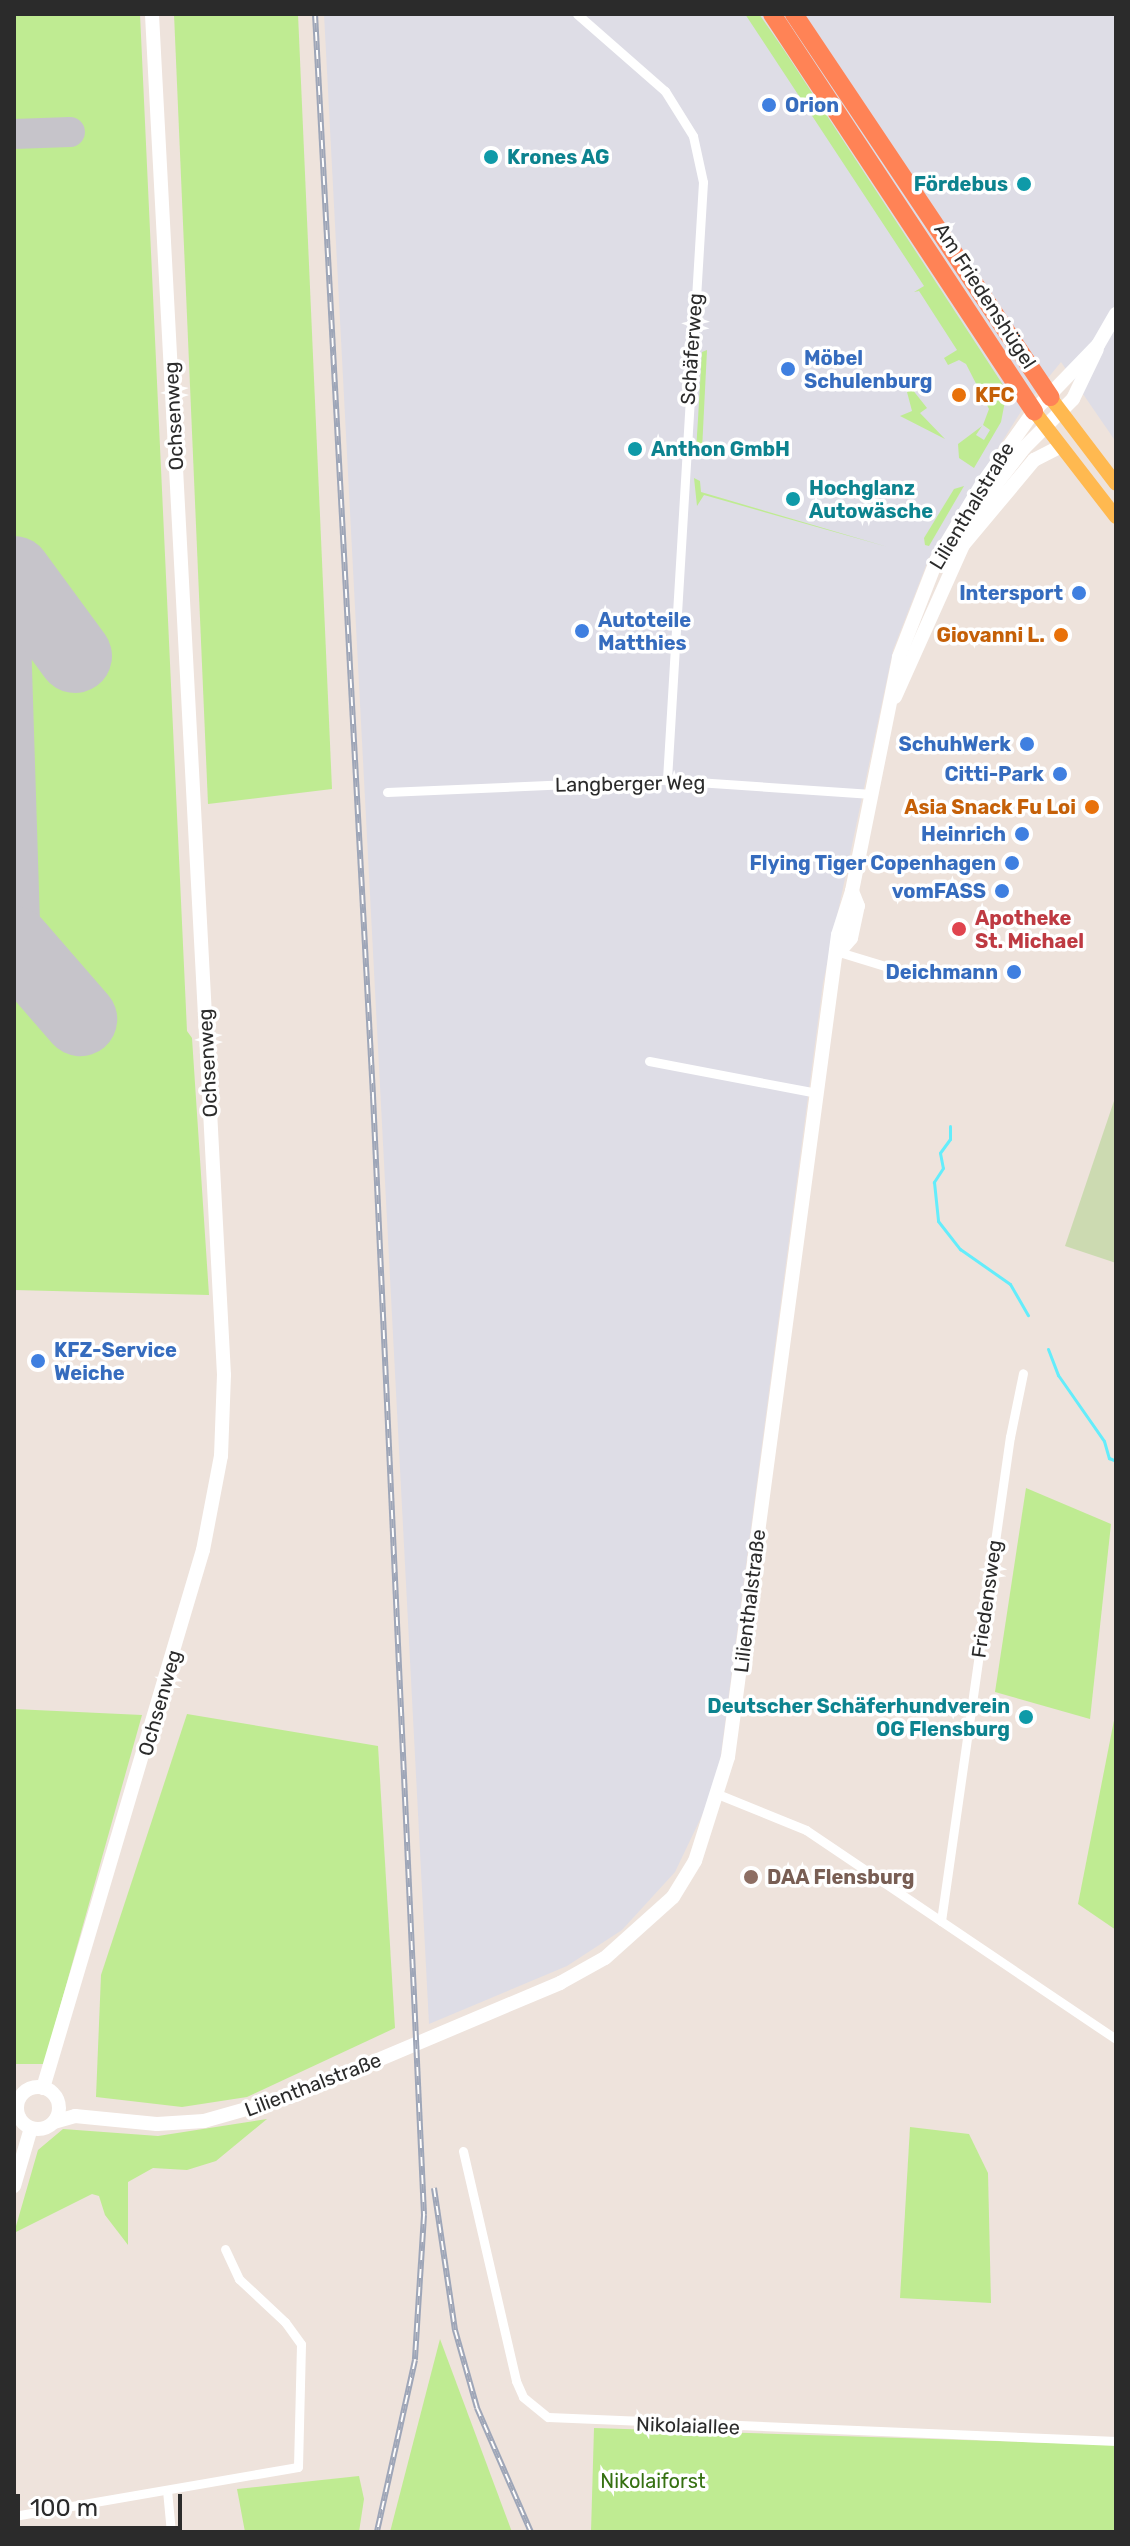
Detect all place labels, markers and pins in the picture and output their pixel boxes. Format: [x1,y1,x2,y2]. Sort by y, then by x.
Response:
place label: Orion [785,93,839,117]
marker: Orion [760,96,778,114]
place label: Krones AG [507,145,610,169]
marker: Krones AG [482,148,500,166]
place label: Fördebus [914,172,1008,196]
marker: Fördebus [1015,175,1033,193]
place label: Möbel Schulenburg [804,346,932,393]
marker: Möbel Schulenburg [779,360,797,378]
place label: KFC [975,383,1015,407]
marker: KFC [950,386,968,404]
place label: Anthon GmbH [651,437,790,461]
marker: Anthon GmbH [626,440,644,458]
place label: Hochglanz Autowäsche [809,476,933,523]
marker: Hochglanz Autowäsche [784,490,802,508]
place label: Intersport [959,581,1063,605]
marker: Intersport [1070,584,1088,602]
place label: Autoteile Matthies [598,608,691,655]
marker: Autoteile Matthies [573,622,591,640]
place label: Giovanni L. [936,623,1045,647]
marker: Giovanni L. [1052,626,1070,644]
place label: SchuhWerk [899,732,1011,756]
marker: SchuhWerk [1018,735,1036,753]
place label: Citti-Park [944,762,1044,786]
marker: Citti-Park [1051,765,1069,783]
place label: Asia Snack Fu Loi [904,795,1076,819]
marker: Asia Snack Fu Loi [1083,798,1101,816]
place label: Heinrich [921,822,1006,846]
marker: Heinrich [1013,825,1031,843]
place label: Flying Tiger Copenhagen [749,851,996,875]
marker: Flying Tiger Copenhagen [1003,854,1021,872]
place label: vomFASS [892,879,986,903]
marker: vomFASS [993,882,1011,900]
place label: Apotheke St. Michael [975,906,1084,953]
marker: Apotheke St. Michael [950,920,968,938]
place label: Deichmann [885,960,998,984]
marker: Deichmann [1005,963,1023,981]
place label: KFZ-Service Weiche [54,1338,177,1385]
marker: KFZ-Service Weiche [29,1352,47,1370]
place label: Deutscher Schäferhundverein OG Flensburg [707,1694,1010,1741]
marker: Deutscher Schäferhundverein OG Flensburg [1017,1708,1035,1726]
place label: DAA Flensburg [767,1865,915,1889]
marker: DAA Flensburg [742,1868,760,1886]

